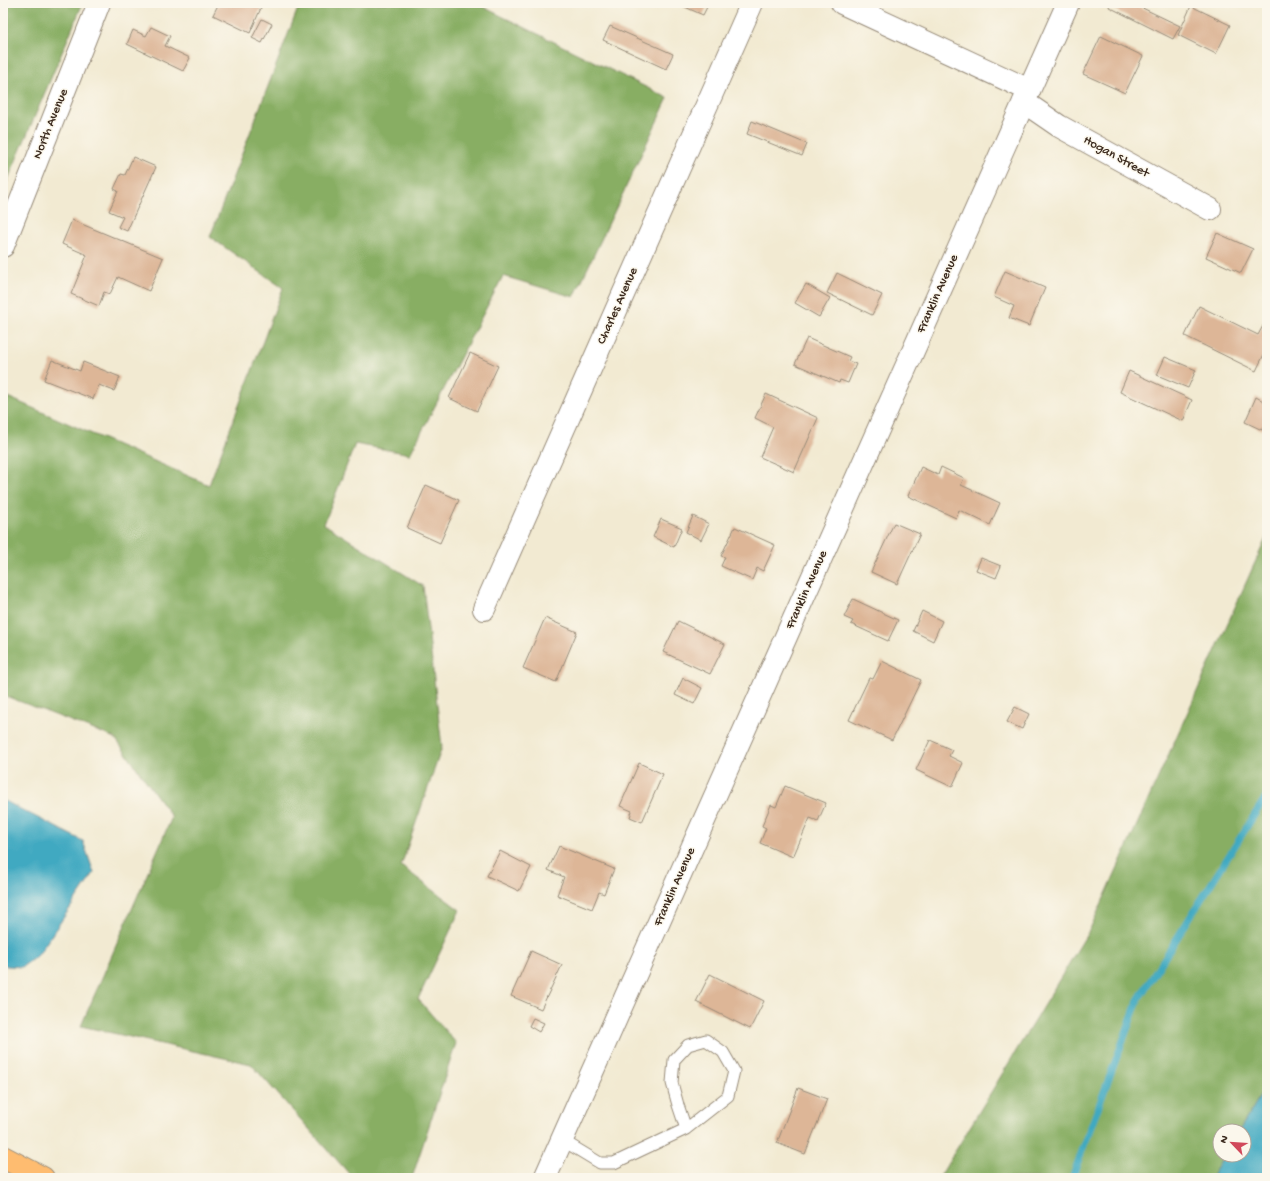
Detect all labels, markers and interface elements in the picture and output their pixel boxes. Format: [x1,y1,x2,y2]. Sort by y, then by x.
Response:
street label: North Avenue [30,86,72,161]
street label: Hogan Street [1081,133,1153,182]
street label: Franklin Avenue [914,252,962,337]
street label: Charles Avenue [594,265,642,347]
street label: Franklin Avenue [783,548,831,633]
street label: Franklin Avenue [651,845,699,930]
north arrow [1212,1123,1252,1163]
text: N [1218,1134,1232,1145]

